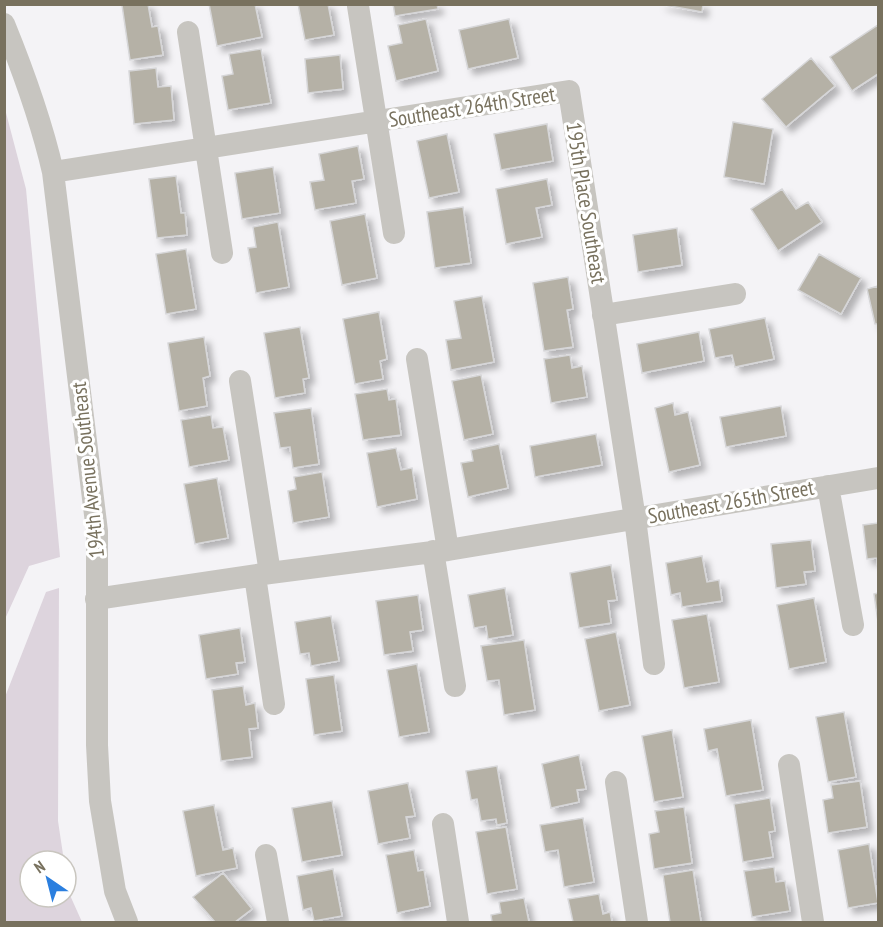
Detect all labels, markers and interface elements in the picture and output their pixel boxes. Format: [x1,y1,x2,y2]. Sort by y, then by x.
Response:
street label: Southeast 264th Street [387,80,557,133]
street label: 195th Place Southeast [560,120,613,286]
street label: 194th Avenue Southeast [65,380,110,559]
street label: Southeast 265th Street [646,474,816,529]
north arrow [18,849,78,909]
text: N [30,856,49,877]

